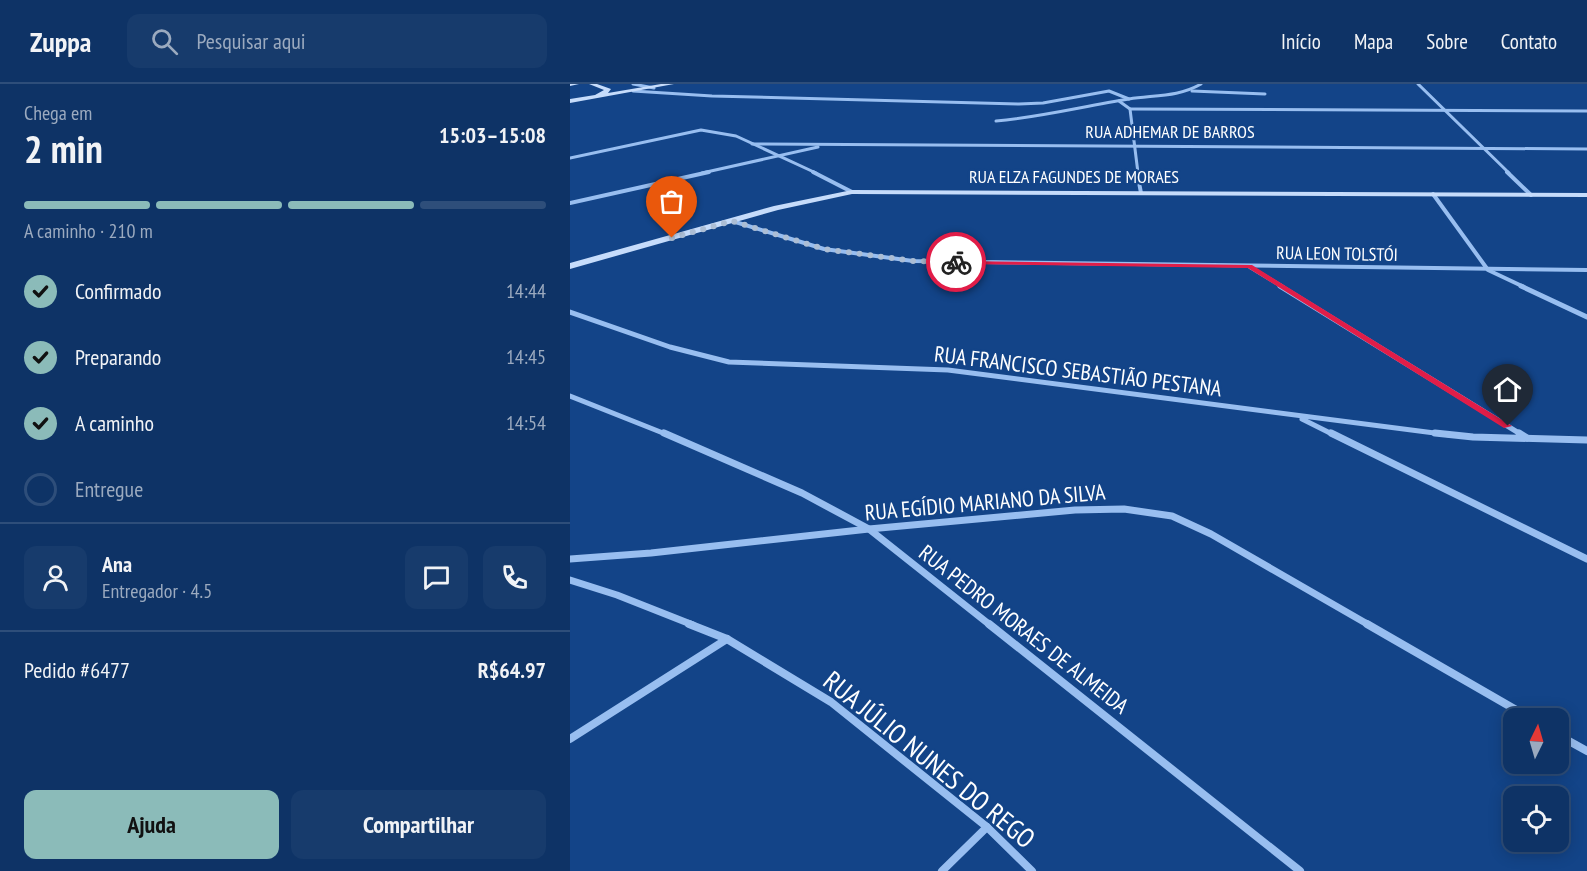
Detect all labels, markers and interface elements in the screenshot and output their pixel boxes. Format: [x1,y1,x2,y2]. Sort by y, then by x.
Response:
search box [127,14,547,68]
text: Zuppa [30,23,91,60]
icon: search [148,25,181,58]
text: Pesquisar aqui [196,27,306,55]
text: Início [1281,28,1321,55]
text: Mapa [1354,28,1393,55]
text: Sobre [1426,28,1468,55]
text: Contato [1501,28,1557,55]
text: Chega em [24,100,92,126]
street label: RUA ADHEMAR DE BARROS [1085,120,1255,143]
text: 15:03–15:08 [439,121,546,149]
text: 2 min [24,123,103,174]
street label: RUA ELZA FAGUNDES DE MORAES [969,165,1179,188]
pin [646,176,697,238]
icon: bag [655,185,688,218]
text: A caminho · 210 m [24,218,153,244]
courier [926,232,986,292]
street label: RUA LEON TOLSTÓI [1276,241,1398,266]
icon: bike [940,246,973,279]
icon: check [24,275,57,308]
text: Confirmado [75,277,161,305]
text: 14:44 [506,278,546,304]
street label: RUA FRANCISCO SEBASTIÃO PESTANA [933,339,1224,403]
icon: check [24,341,57,374]
text: Preparando [75,343,161,371]
text: 14:45 [506,344,546,370]
pin [1482,364,1533,426]
icon: home [1491,373,1524,406]
icon: check [24,407,57,440]
text: A caminho [75,409,154,437]
text: 14:54 [506,410,546,436]
text: Entregue [75,475,143,503]
street label: RUA EGÍDIO MARIANO DA SILVA [864,477,1107,526]
street label: RUA PEDRO MORAES DE ALMEIDA [913,538,1135,720]
button: person [24,546,87,609]
button: chat [405,546,468,609]
button: phone [483,546,546,609]
text: Ana [102,550,132,578]
text: Entregador · 4.5 [102,578,212,604]
text: Pedido #6477 [24,656,130,684]
text: R$64.97 [478,656,546,684]
street label: RUA JÚLIO NUNES DO REGO [817,663,1042,855]
north arrow [1503,708,1569,774]
map controls [1503,708,1569,852]
button: locate [1503,786,1569,852]
button: Ajuda [24,790,279,859]
button: Compartilhar [291,790,546,859]

